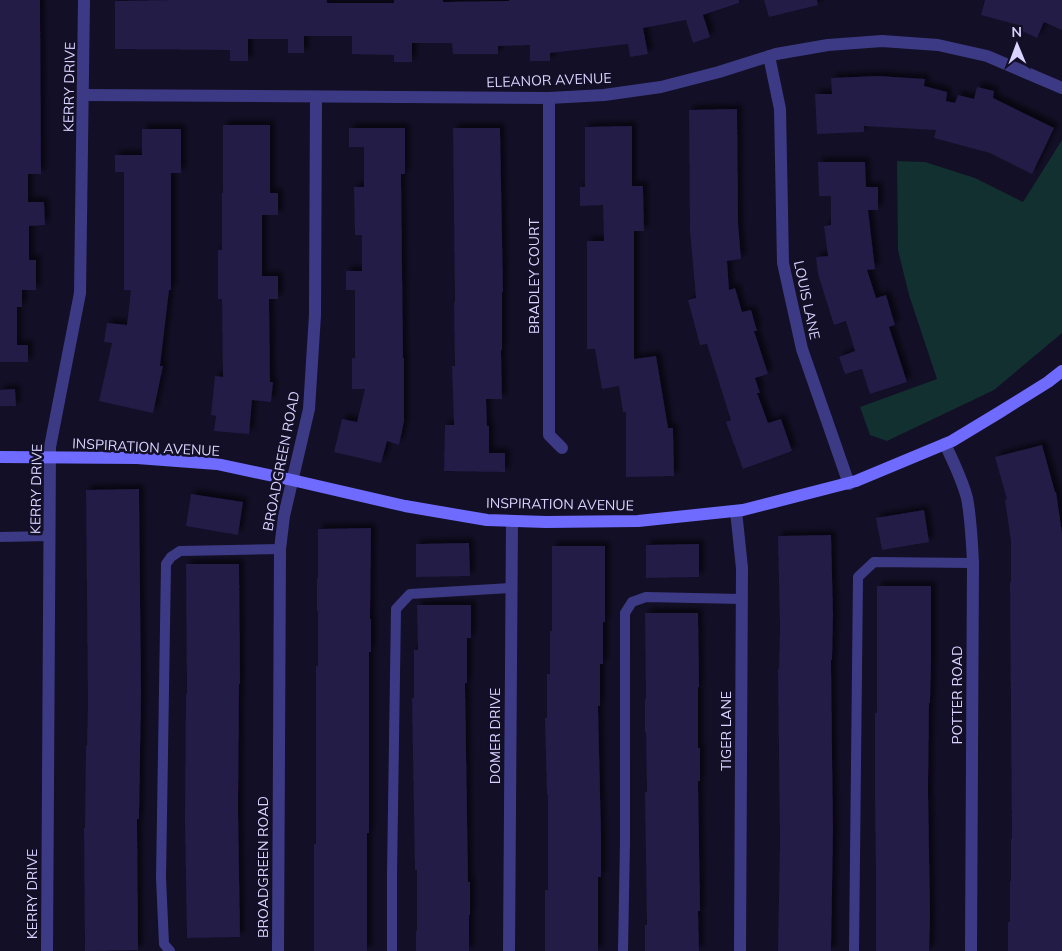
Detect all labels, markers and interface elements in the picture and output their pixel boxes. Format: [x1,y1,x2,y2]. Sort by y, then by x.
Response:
north arrow [992,20,1042,70]
text: N [1011,23,1022,41]
street label: KERRY DRIVE [59,42,79,132]
street label: ELEANOR AVENUE [486,69,612,91]
street label: BRADLEY COURT [525,218,543,334]
street label: LOUIS LANE [790,259,824,341]
street label: BROADGREEN ROAD [259,390,303,532]
street label: INSPIRATION AVENUE [72,434,220,460]
street label: KERRY DRIVE [26,444,46,534]
street label: INSPIRATION AVENUE [486,494,634,514]
street label: POTTER ROAD [948,646,966,744]
street label: DOMER DRIVE [486,688,504,784]
street label: TIGER LANE [717,691,735,771]
street label: BROADGREEN ROAD [254,796,272,938]
street label: KERRY DRIVE [23,849,41,939]

